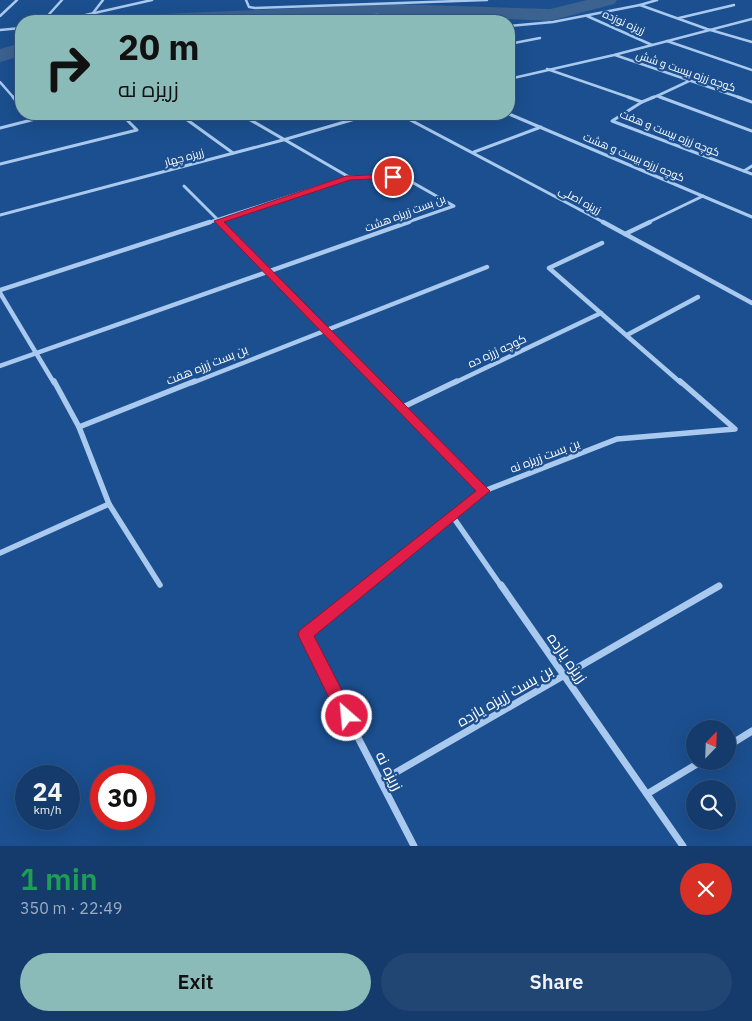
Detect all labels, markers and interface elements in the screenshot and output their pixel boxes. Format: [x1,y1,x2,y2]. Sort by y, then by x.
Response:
street label: زریزه نوزده [601,6,647,38]
text: 20 m [118,24,200,70]
icon: right [35,35,100,100]
street label: کوچه زرزه بیست و شش [634,47,738,95]
text: زریزه نه [118,74,179,103]
street label: کوچه زرزه بیست و هفت [618,107,722,159]
street label: کوچه زرزه بیست و هشت [581,129,687,185]
street label: زریزه چهار [162,145,205,169]
pin [372,156,414,198]
icon: arrive [379,163,407,191]
street label: زریزه اصلی [556,183,604,217]
street label: بن بست زریزه هشت [363,191,447,235]
street label: کوچه زرزه ده [465,330,529,372]
street label: بن بست زرزه هفت [164,341,250,388]
street label: بن بست زریزه نه [508,435,582,476]
street label: زریزه یازده [543,629,592,687]
street label: بن بست زریزه یازده [453,660,557,732]
position arrow [320,689,372,741]
north arrow [686,720,736,770]
map controls [686,720,736,830]
street label: زریزه نه [372,748,407,794]
speed limit sign: 30 [90,765,155,830]
text: 24 [32,775,63,808]
button: search [686,780,736,830]
text: km/h [33,802,62,817]
text: 1 min [20,859,98,898]
button: close [680,863,732,915]
text: 350 m · 22:49 [20,898,122,918]
button: Exit [20,953,371,1011]
button: Share [381,953,732,1011]

